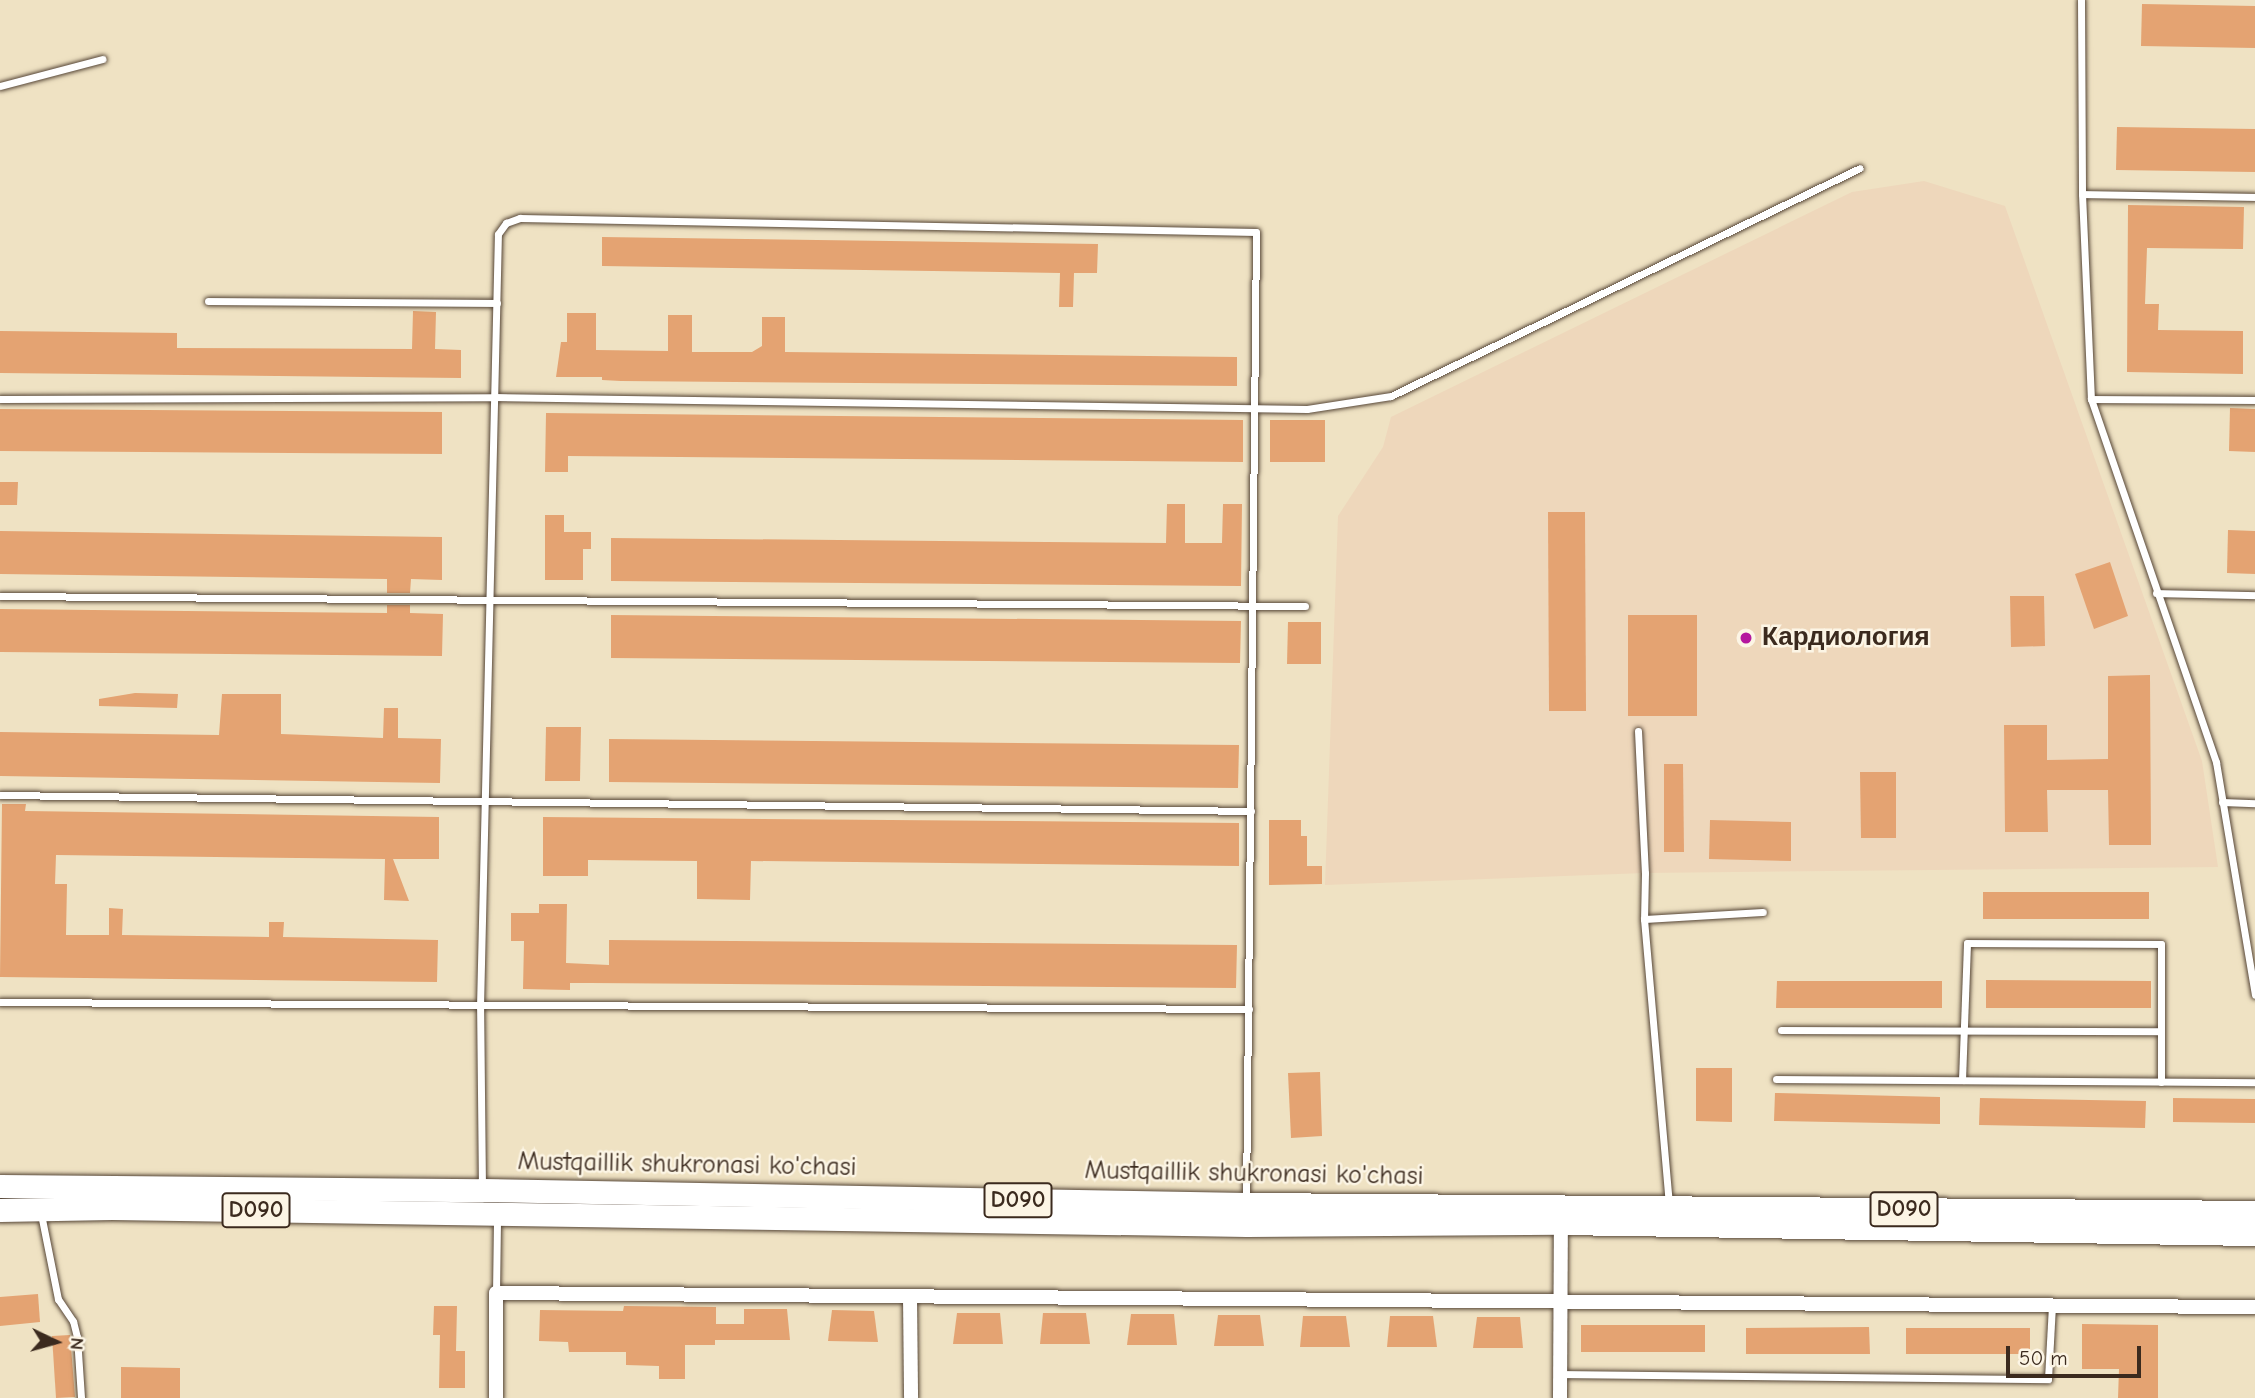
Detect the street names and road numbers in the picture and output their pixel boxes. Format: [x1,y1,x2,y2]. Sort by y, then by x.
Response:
street label: Mustqaillik shukronasi ko'chasi [517,1146,857,1184]
street label: Mustqaillik shukronasi ko'chasi [1084,1155,1424,1193]
road number: D090 [983,1180,1053,1220]
road number: D090 [1869,1189,1939,1230]
road number: D090 [221,1190,291,1230]

